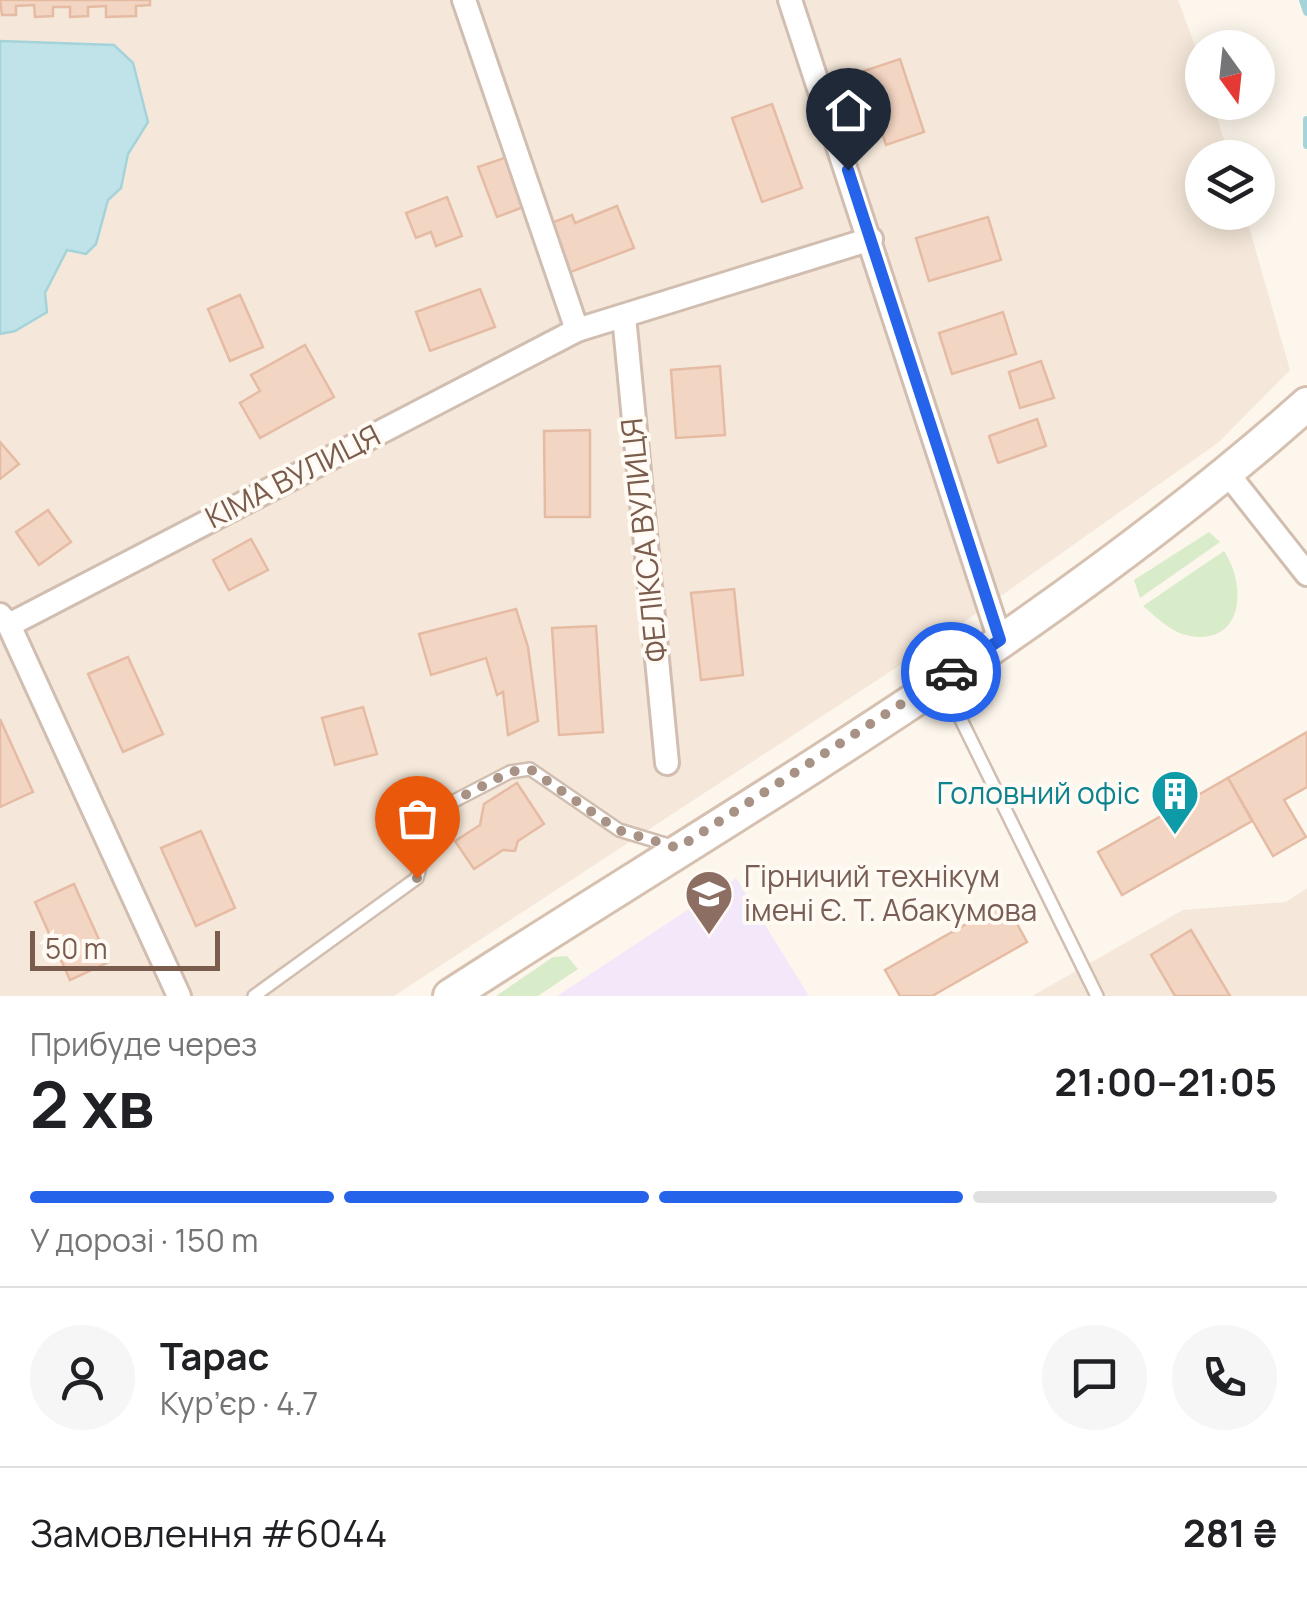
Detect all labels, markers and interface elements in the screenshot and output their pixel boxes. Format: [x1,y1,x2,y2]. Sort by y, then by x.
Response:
north arrow [1185,30,1275,120]
map controls [1185,30,1275,230]
pin [806,68,891,171]
icon: home [821,83,876,138]
button: layers [1185,140,1275,230]
street label: КІМА ВУЛИЦЯ [198,414,387,537]
street label: ФЕЛІКСА ВУЛИЦЯ [610,416,677,664]
courier [901,622,1001,722]
icon: car [924,645,979,700]
building icon: Головний офіс [1149,768,1201,836]
place label: Головний офіс [937,772,1140,813]
pin [375,776,460,879]
icon: bag [390,791,445,846]
place label: Гірничий технікум імені Є. Т. Абакумова [744,855,1037,930]
school or university icon: Гірничий технікум імені Є. Т. Абакумова [683,868,735,936]
scale bar [30,926,220,970]
text: 50 m [45,929,108,967]
text: Прибуде через [30,1022,257,1066]
text: 21:00–21:05 [1055,1055,1277,1107]
text: 2 хв [30,1059,154,1148]
text: У дорозі · 150 m [30,1218,258,1262]
button: person [30,1325,135,1430]
button: chat [1042,1325,1147,1430]
button: phone [1172,1325,1277,1430]
text: Тарас [160,1329,269,1381]
text: Кур’єр · 4.7 [160,1381,318,1425]
text: Замовлення #6044 [30,1506,387,1558]
text: 281 ₴ [1183,1506,1277,1558]

